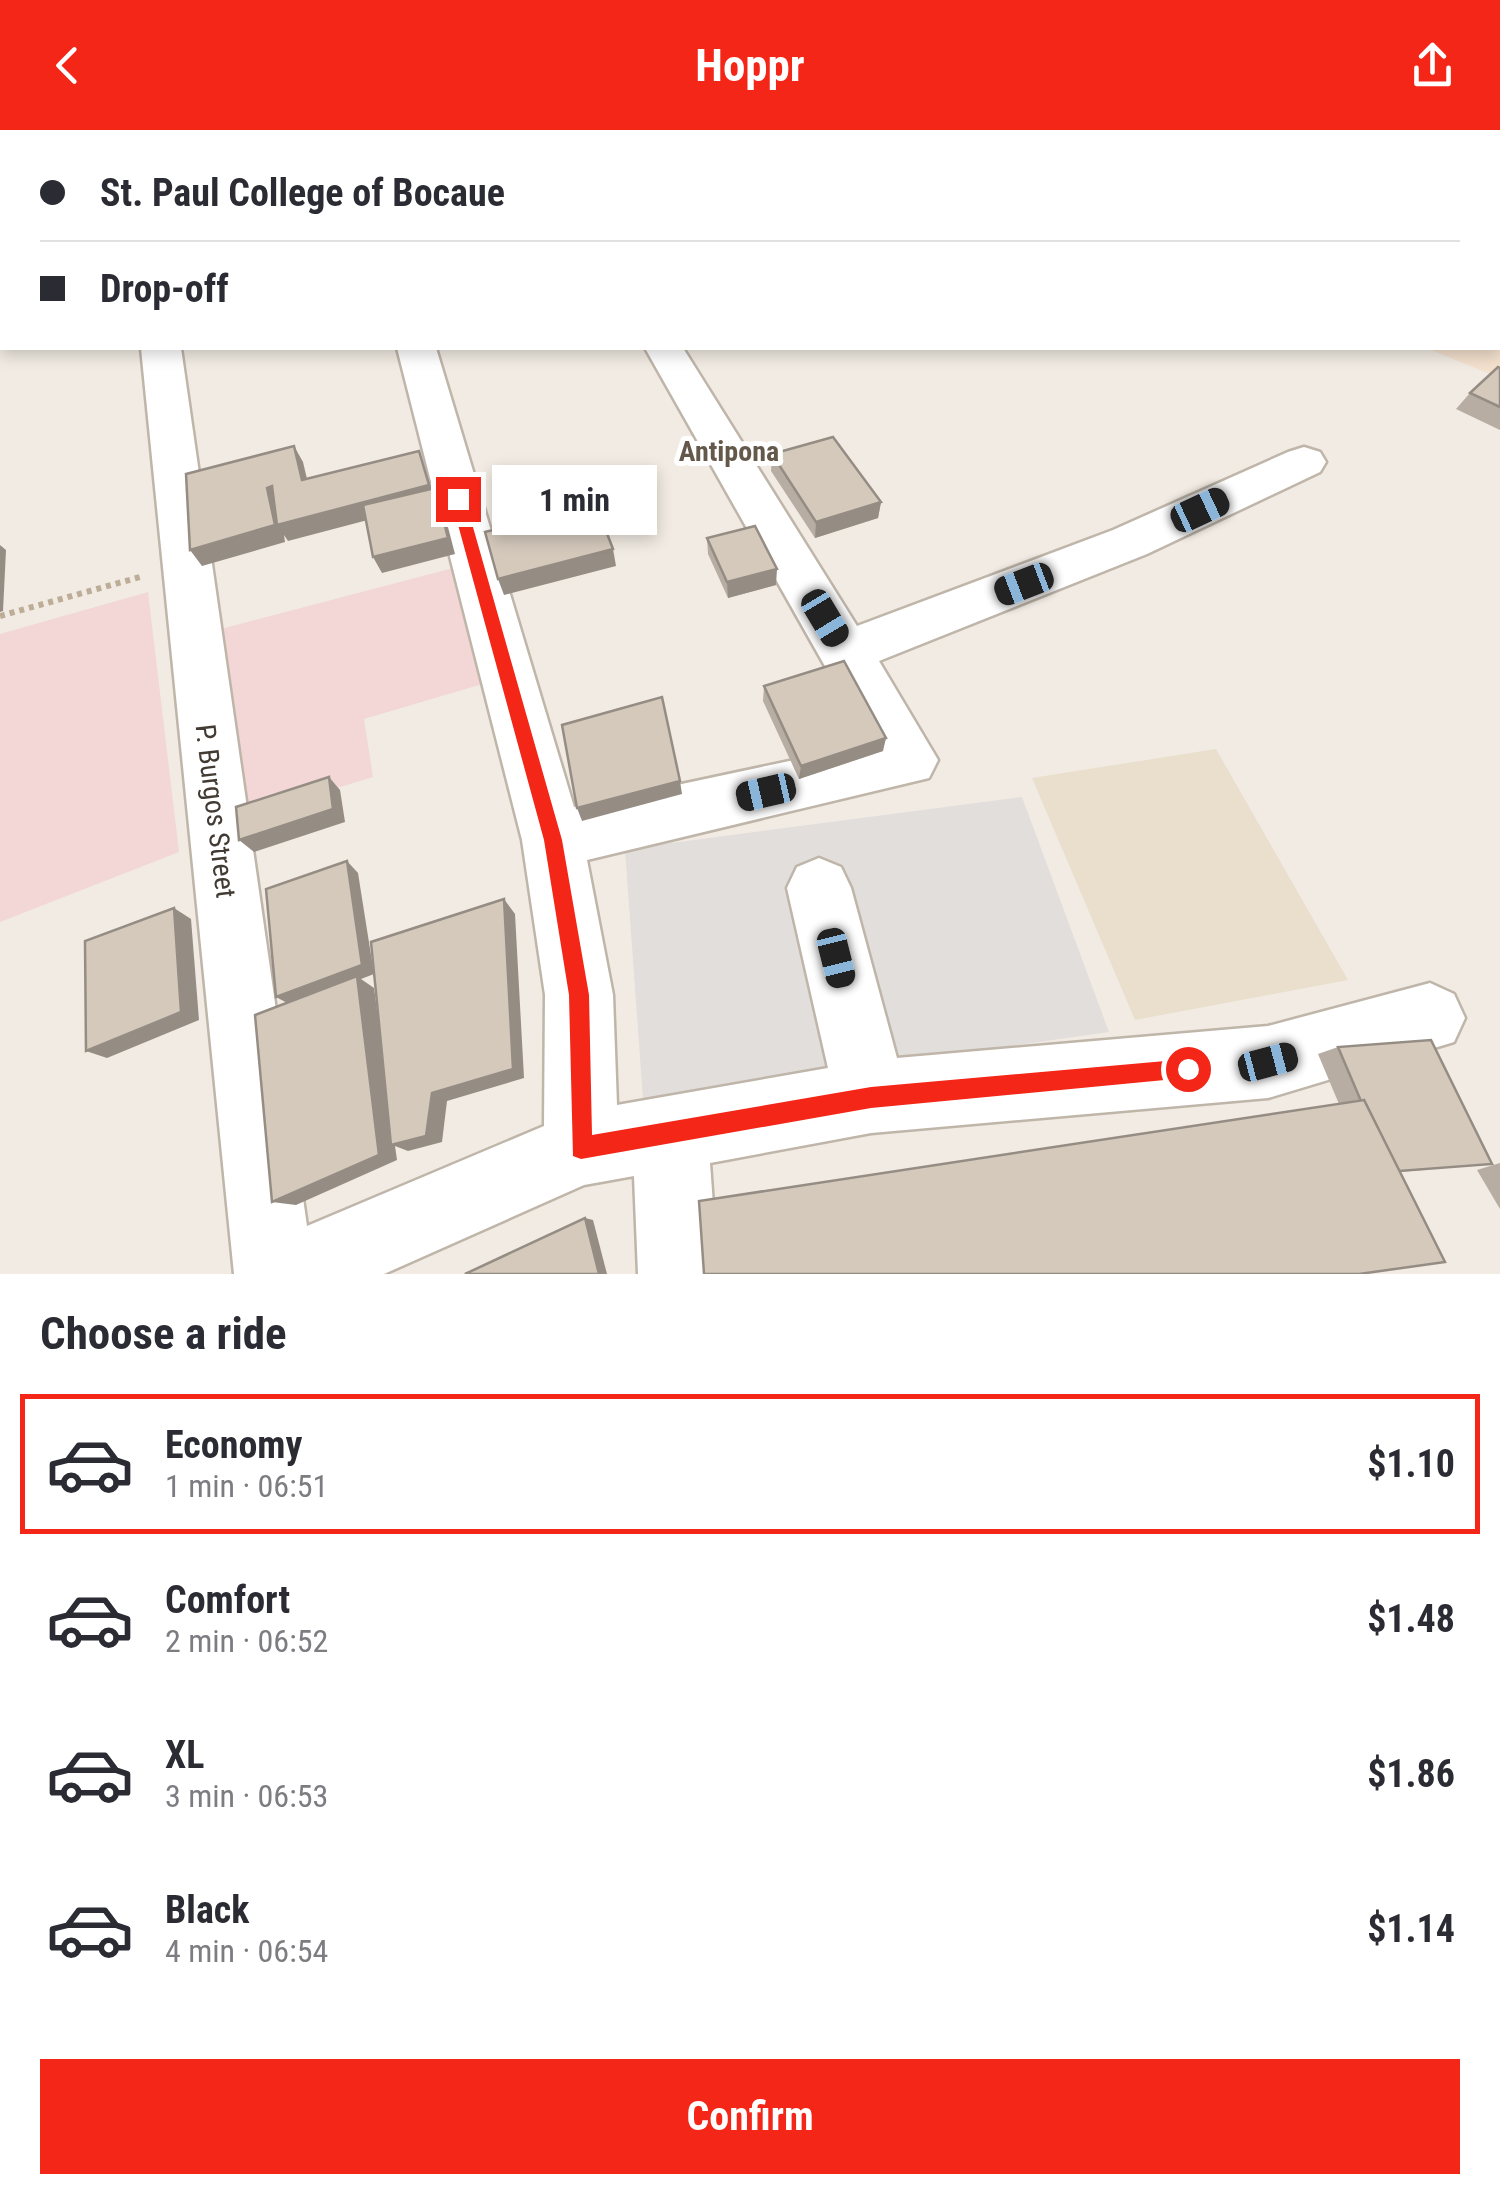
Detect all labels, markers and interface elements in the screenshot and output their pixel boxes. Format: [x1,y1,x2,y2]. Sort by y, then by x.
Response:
icon: back [40,38,95,93]
icon: share [1405,38,1460,93]
text: Hoppr [695,39,805,92]
text: St. Paul College of Bocaue [100,171,505,215]
text: Drop-off [100,267,229,311]
district label: Antipona [679,435,779,468]
callout: 1 min [493,464,658,534]
route end [436,477,481,522]
text: 1 min [539,481,610,519]
car [1166,484,1234,536]
car [991,559,1057,609]
car [797,585,853,651]
street label: P. Burgos Street [188,722,243,900]
car [733,771,799,813]
car [814,925,858,991]
car [1235,1040,1301,1084]
route start [1166,1047,1211,1092]
text: Choose a ride [40,1307,287,1360]
icon: car [45,1419,135,1509]
text: Economy [165,1423,302,1467]
text: $1.10 [1367,1442,1455,1486]
text: 1 min · 06:51 [165,1467,328,1505]
icon: car [45,1574,135,1664]
text: Comfort [165,1578,290,1622]
text: $1.48 [1367,1597,1455,1641]
text: 2 min · 06:52 [165,1622,328,1660]
icon: car [45,1729,135,1819]
text: XL [165,1733,204,1777]
text: $1.86 [1367,1752,1455,1796]
text: 3 min · 06:53 [165,1777,328,1815]
icon: car [45,1884,135,1974]
text: Black [165,1888,249,1932]
text: $1.14 [1367,1907,1455,1951]
text: 4 min · 06:54 [165,1932,328,1970]
button: Confirm [40,2059,1460,2174]

